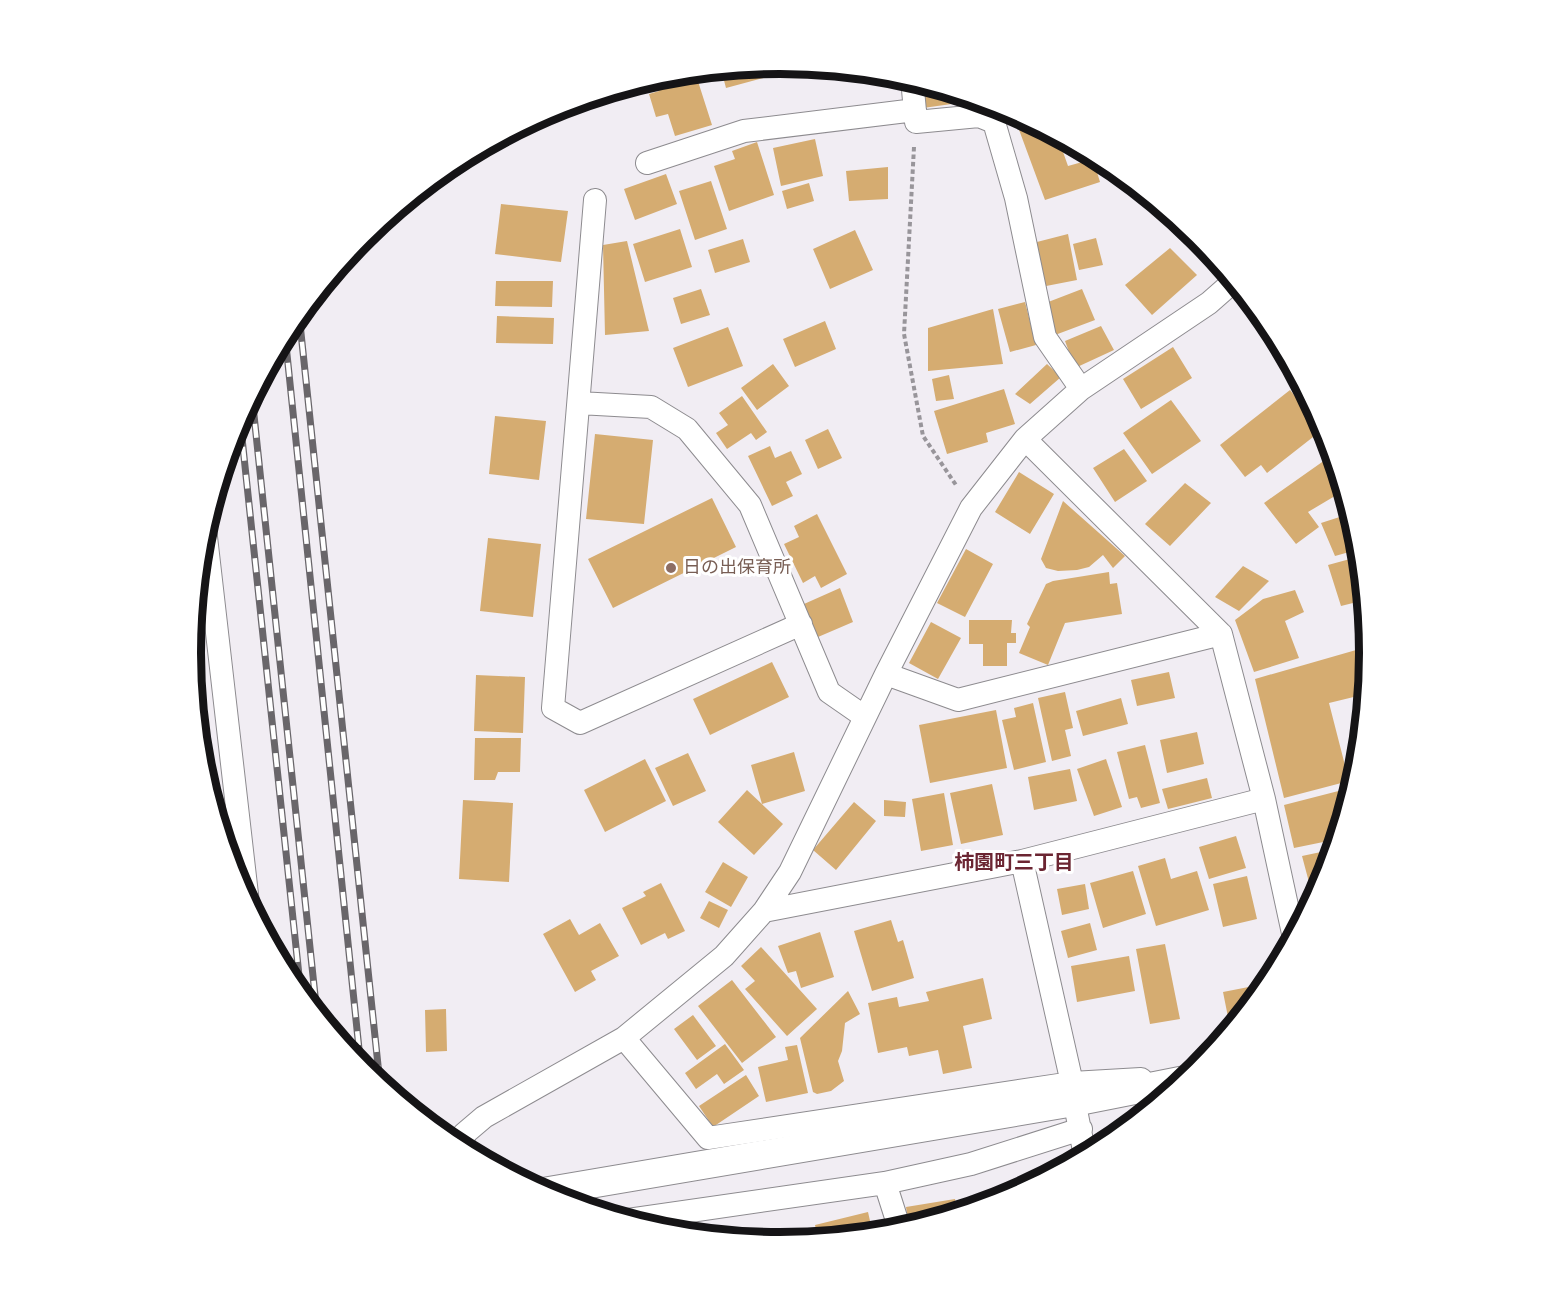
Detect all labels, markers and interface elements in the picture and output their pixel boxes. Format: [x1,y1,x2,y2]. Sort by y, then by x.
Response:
place label: 日の出保育所 [683,557,791,580]
marker: 日の出保育所 [664,561,678,575]
district label: 柿園町三丁目 [954,851,1074,877]

